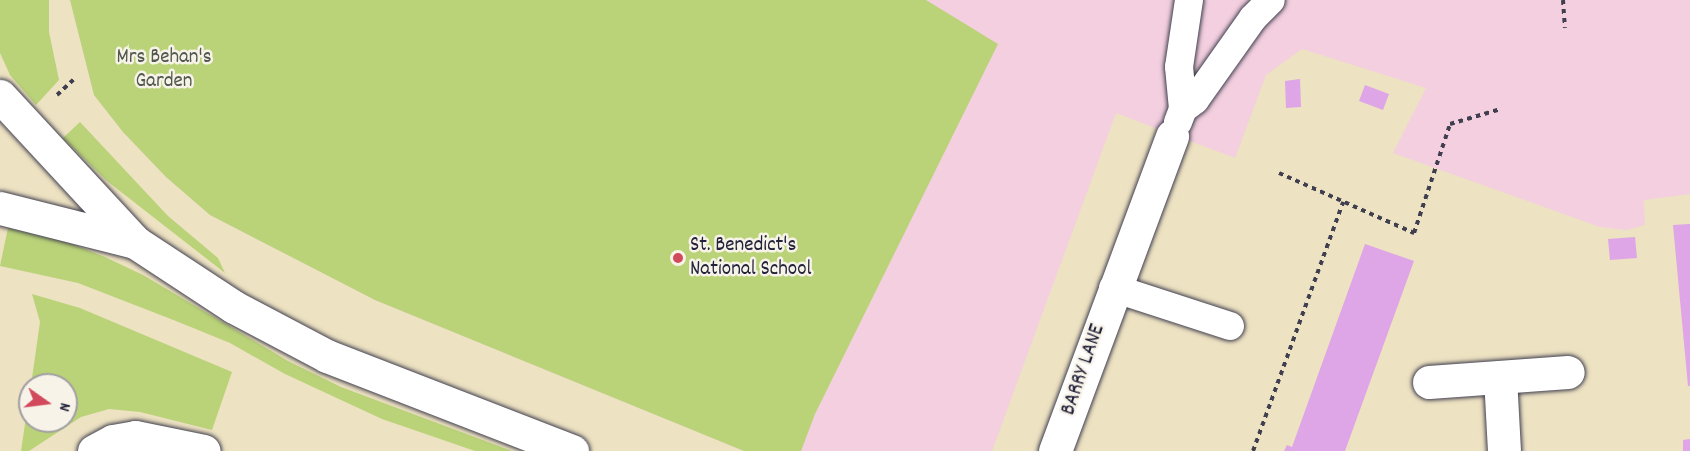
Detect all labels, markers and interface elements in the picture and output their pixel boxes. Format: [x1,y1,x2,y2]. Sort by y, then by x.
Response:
park label: Mrs Behan's Garden [116,45,212,95]
place label: St. Benedict's National School [690,233,812,283]
marker: St. Benedict's National School [671,251,685,265]
street label: BARRY LANE [1057,321,1111,419]
north arrow [18,373,78,433]
text: N [52,400,76,414]

